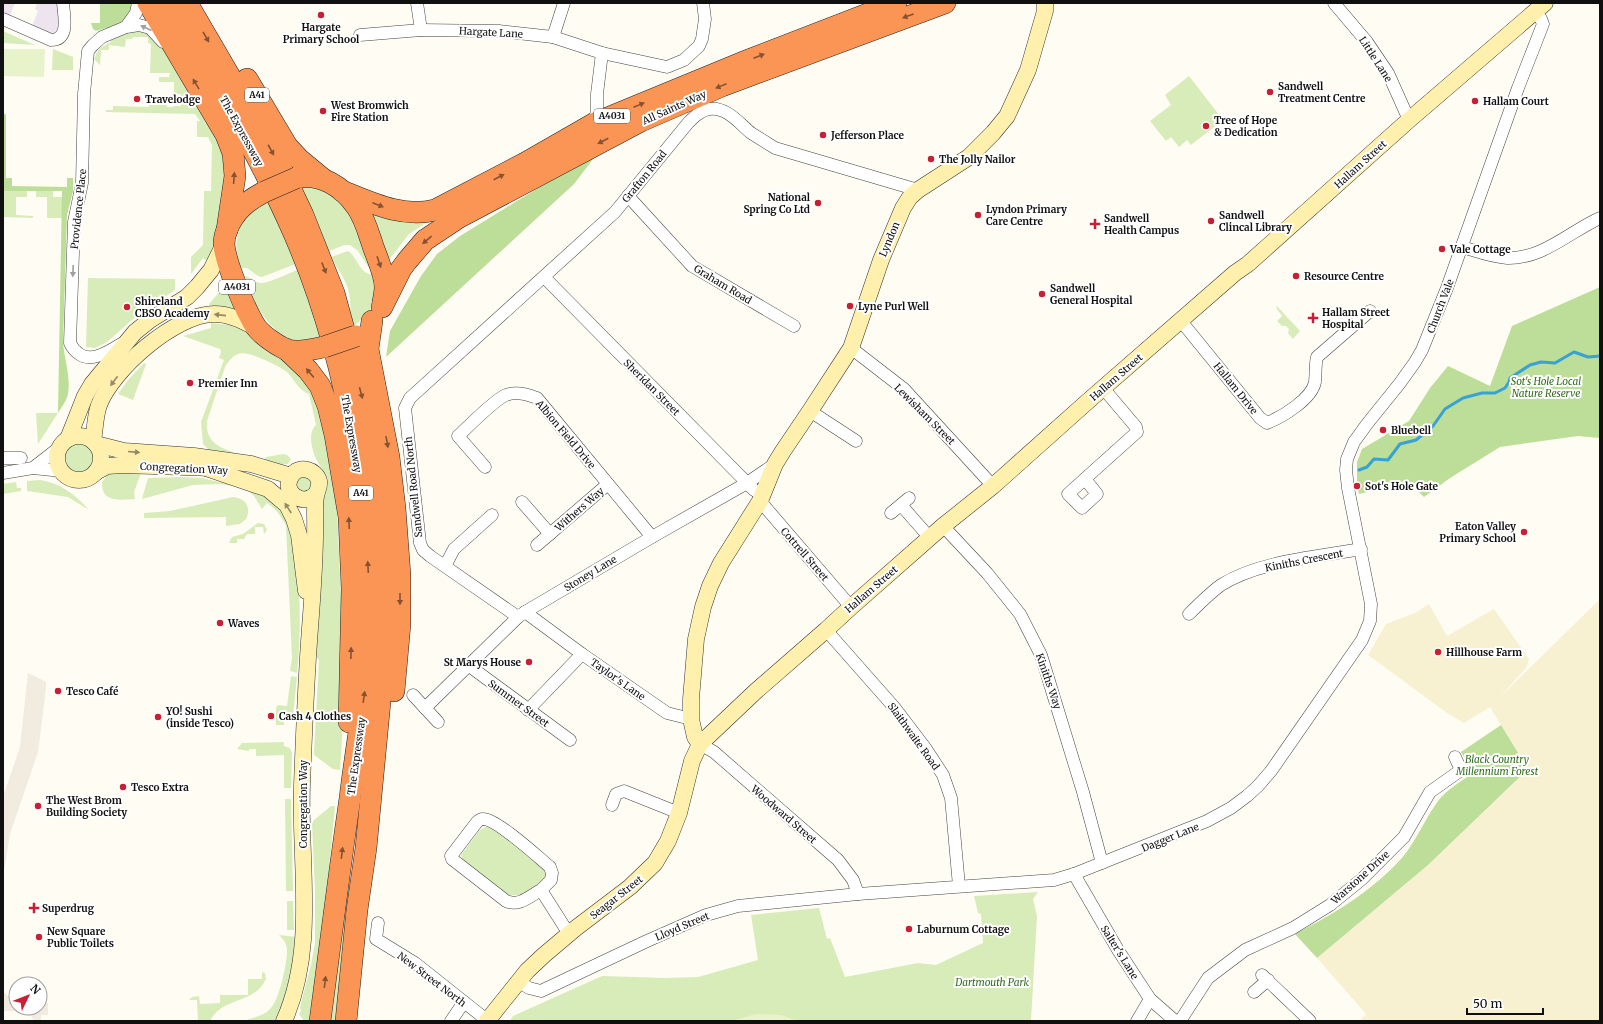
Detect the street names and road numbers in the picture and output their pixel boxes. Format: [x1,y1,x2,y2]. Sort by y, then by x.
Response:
street label: Hargate Lane [459,24,523,41]
street label: Little Lane [1356,34,1395,84]
street label: All Saints Way [639,87,708,128]
road number: A41 [245,88,269,102]
street label: The Expressway [217,94,266,169]
road number: A4031 [594,109,630,123]
street label: Hallam Street [1332,137,1389,191]
street label: Grafton Road [619,148,669,205]
street label: Providence Place [68,168,89,250]
street label: Lyndon [876,219,903,259]
street label: Graham Road [691,262,754,307]
street label: Church Vale [1424,277,1457,335]
road number: A4031 [219,280,255,294]
street label: Hallam Street [1087,351,1146,404]
street label: Sheridan Street [621,356,683,418]
street label: Hallam Drive [1211,360,1261,417]
street label: Lewisham Street [891,381,958,448]
street label: The Expressway [338,394,365,474]
street label: Albion Field Drive [532,396,598,471]
street label: Sandwell Road North [402,435,425,538]
street label: Congregation Way [140,460,229,477]
street label: Withers Way [551,484,607,535]
road number: A41 [349,486,373,500]
street label: Cottrell Street [778,525,832,584]
street label: Kiniths Crescent [1264,547,1344,574]
street label: Stoney Lane [562,553,619,594]
street label: Hallam Street [842,563,901,616]
street label: Kiniths Way [1033,651,1064,711]
street label: Taylor's Lane [588,656,648,703]
street label: Summer Street [486,677,552,730]
street label: Slaithwaite Road [885,700,942,773]
street label: The Expressway [345,716,368,796]
street label: Congregation Way [297,760,310,848]
street label: Woodward Street [747,782,819,846]
street label: Dagger Lane [1140,820,1201,855]
street label: Warstone Drive [1328,848,1392,908]
street label: Seagar Street [587,873,645,922]
street label: Lloyd Street [653,909,711,944]
street label: Salter's Lane [1098,923,1141,982]
street label: New Street North [395,949,469,1010]

